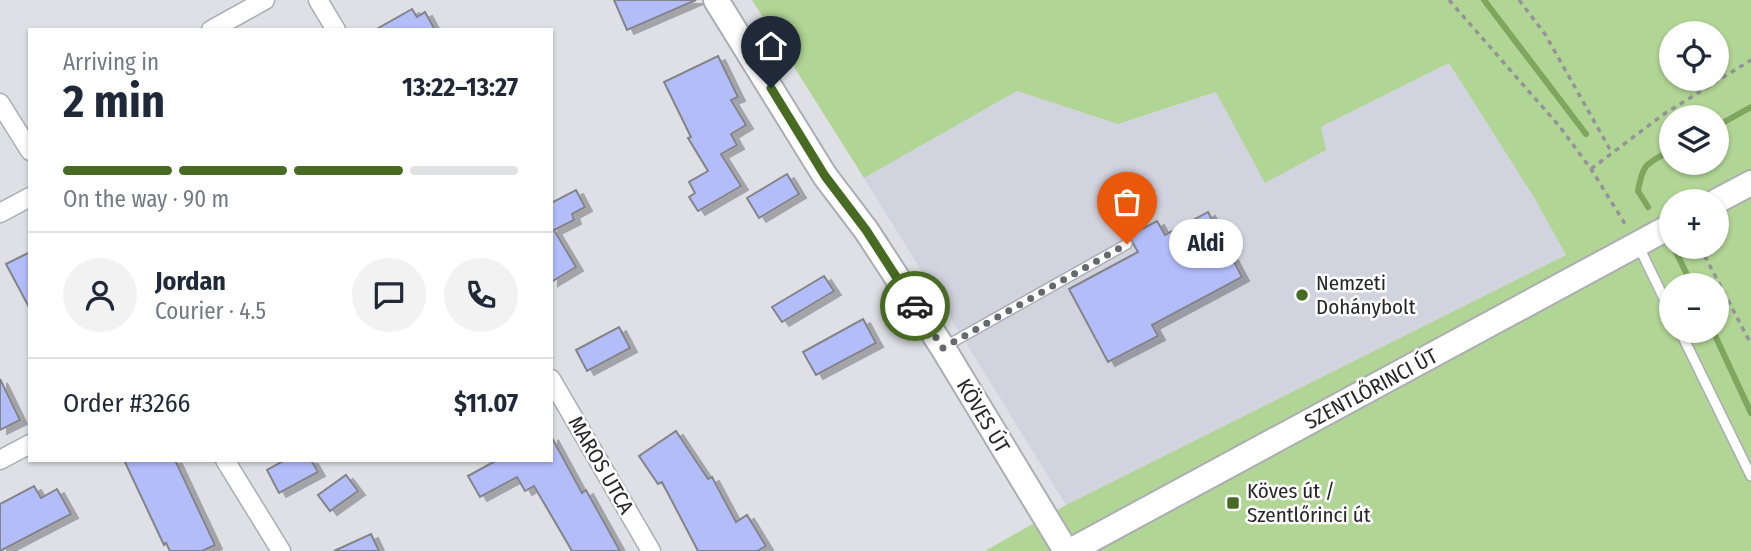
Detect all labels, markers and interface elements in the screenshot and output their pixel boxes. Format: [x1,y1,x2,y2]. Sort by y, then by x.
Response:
pin [741,16,801,88]
map controls [1659,21,1729,343]
button: locate [1659,21,1729,91]
icon: home [752,27,790,65]
text: Arriving in [63,48,159,76]
text: 13:22–13:27 [402,72,518,103]
text: 2 min [63,74,165,129]
button: layers [1659,105,1729,175]
pin [1097,172,1157,244]
icon: bag [1108,183,1146,221]
text: On the way · 90 m [63,185,229,213]
button: + [1659,189,1729,259]
callout: Aldi [1169,219,1242,268]
text: Aldi [1187,229,1225,257]
button: person [63,258,137,332]
button: chat [352,258,426,332]
button: phone [444,258,518,332]
text: Jordan [155,266,226,297]
place label: Nemzeti Dohánybolt [1316,270,1416,320]
courier [880,271,950,341]
button: − [1659,273,1729,343]
icon: car [896,287,934,325]
marker: Nemzeti Dohánybolt [1294,287,1310,303]
text: Courier · 4.5 [155,297,266,325]
street label: SZENTLŐRINCI ÚT [1300,343,1442,435]
street label: KÖVES ÚT [951,374,1015,458]
text: Order #3266 [63,388,190,419]
text: $11.07 [454,388,518,419]
street label: MAROS UTCA [563,411,639,519]
place label: Köves út / Szentlőrinci út [1247,478,1371,528]
marker: Köves út / Szentlőrinci út [1225,495,1241,511]

